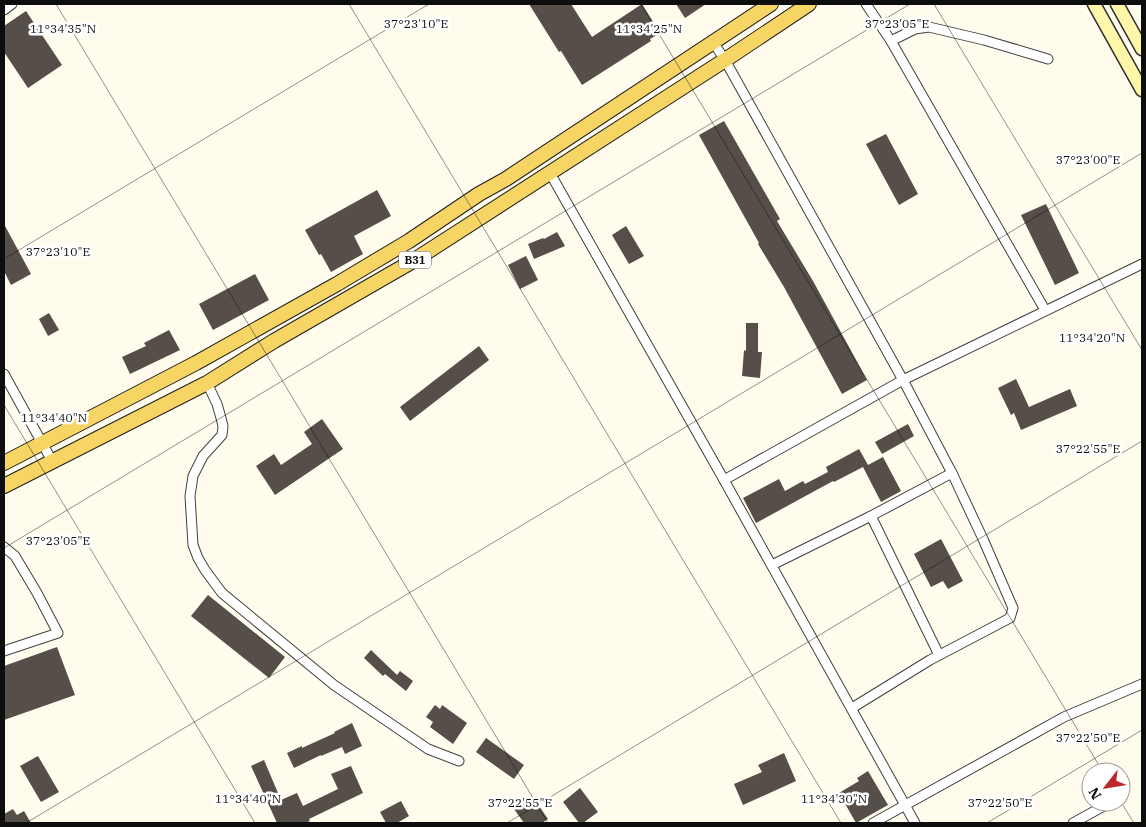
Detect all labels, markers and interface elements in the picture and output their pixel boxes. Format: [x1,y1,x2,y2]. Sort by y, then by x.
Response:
text: 37°23'10"E [384,16,448,31]
text: 37°23'05"E [865,16,929,31]
text: 11°34'35"N [30,21,96,36]
text: 11°34'25"N [616,21,682,36]
text: 37°23'00"E [1056,152,1120,167]
text: 37°23'10"E [26,244,90,259]
road number: B31 [399,252,431,268]
text: 11°34'20"N [1059,330,1125,345]
text: 11°34'40"N [21,410,87,425]
text: 37°22'55"E [1056,441,1120,456]
text: 37°23'05"E [26,533,90,548]
text: 37°22'50"E [1056,730,1120,745]
north arrow [1081,762,1131,812]
text: N [1084,784,1105,803]
text: 11°34'40"N [215,791,281,806]
text: 11°34'30"N [801,791,867,806]
text: 37°22'55"E [488,795,552,810]
text: 37°22'50"E [968,795,1032,810]

